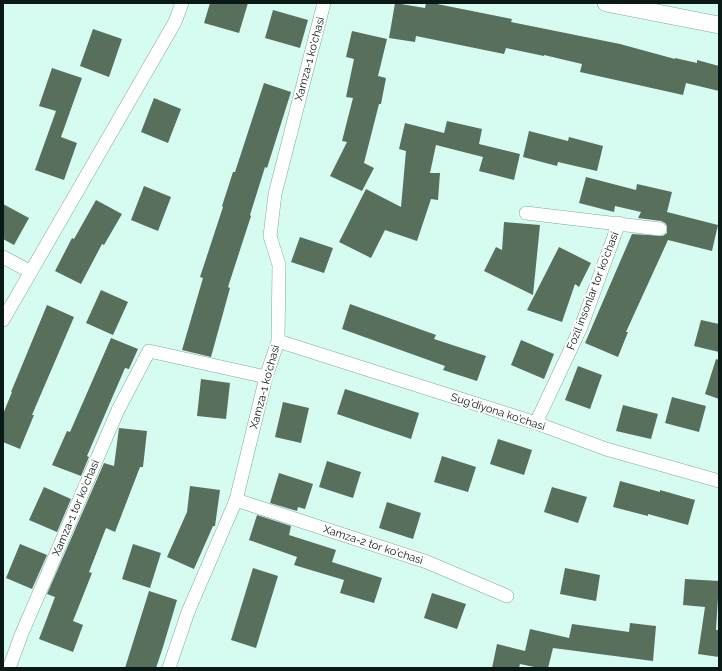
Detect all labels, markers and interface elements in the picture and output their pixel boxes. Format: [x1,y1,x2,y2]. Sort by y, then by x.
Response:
street label: Xamza-1 ko'chasi [292,16,328,102]
street label: Fozil insonlar tor ko'chasi [564,230,622,352]
street label: Xamza-1 ko'chasi [247,344,283,430]
street label: Sug'diyona ko'chasi [449,390,547,434]
street label: Xamza-1 tor ko'chasi [50,458,102,558]
street label: Xamza-2 tor ko'chasi [321,523,425,567]

